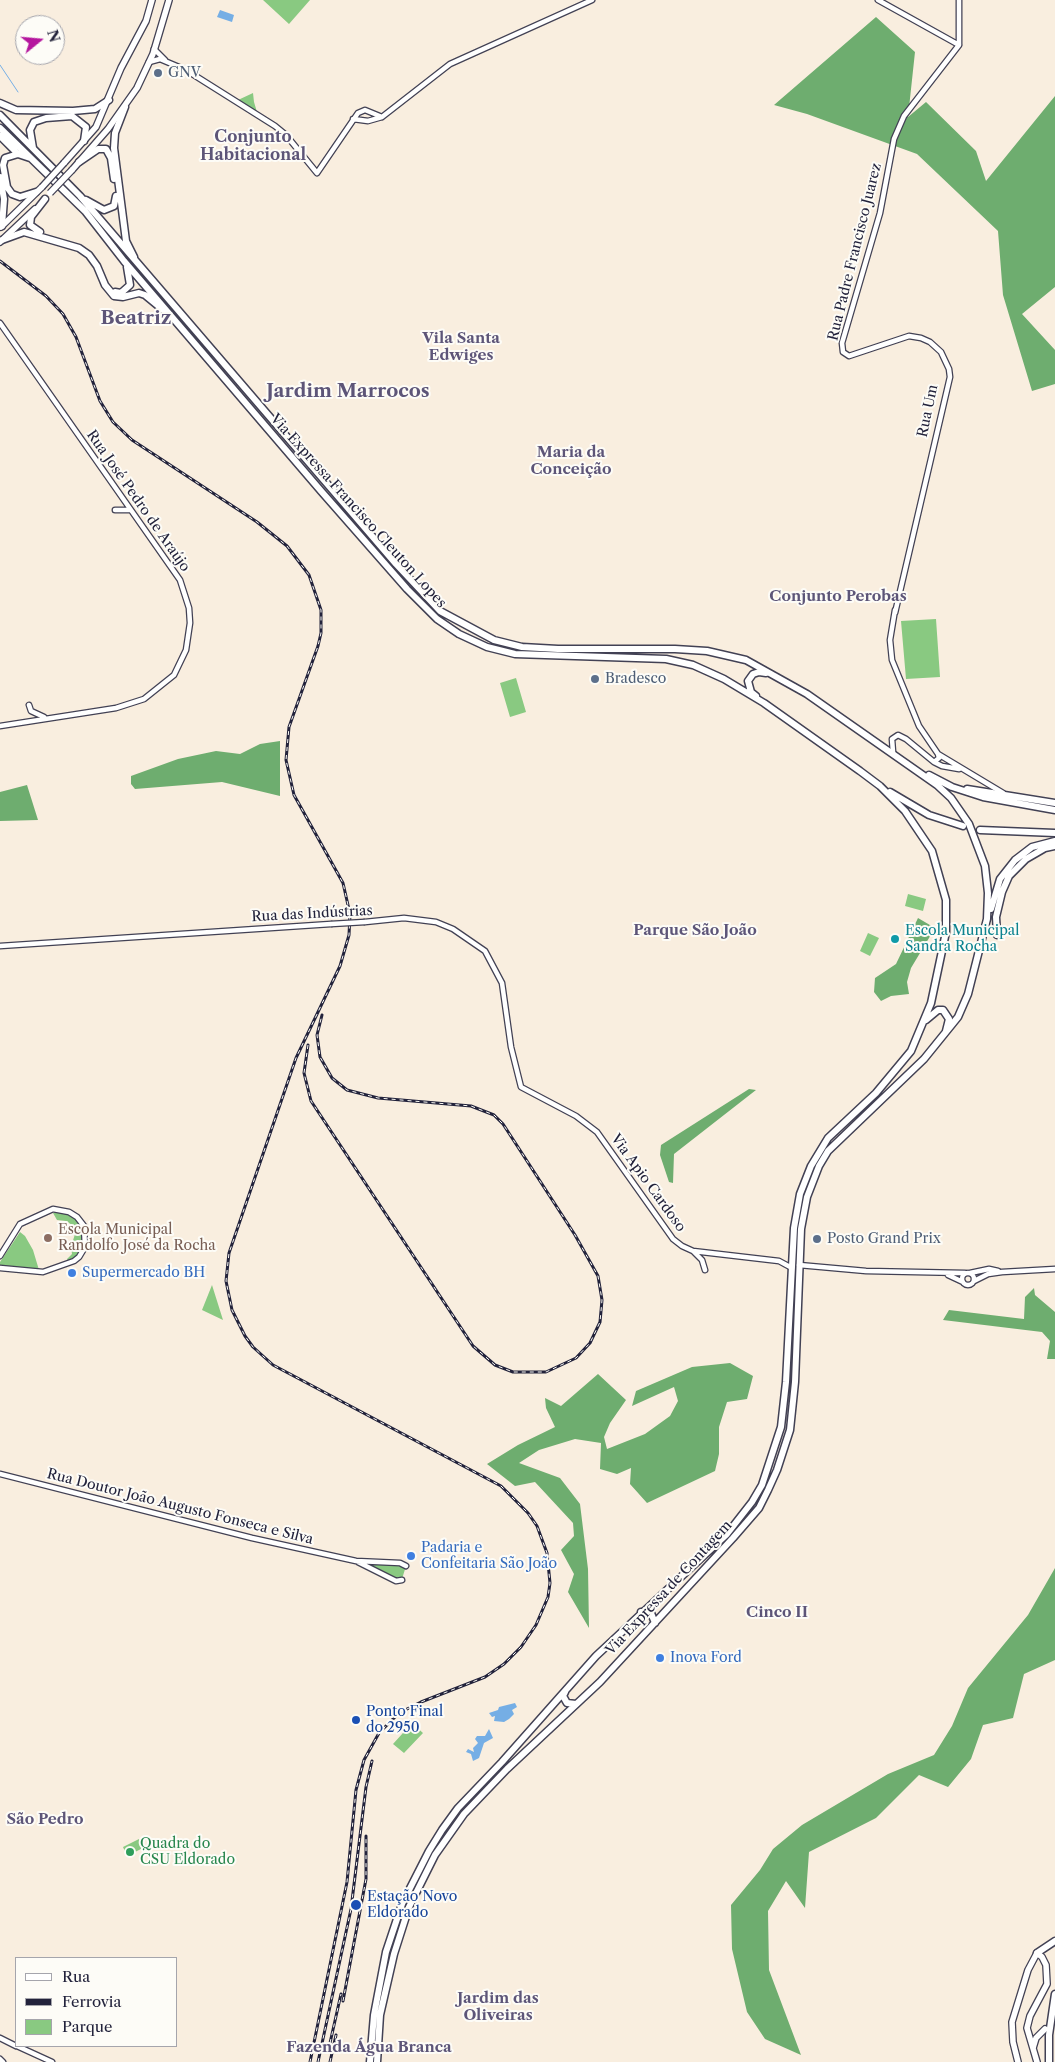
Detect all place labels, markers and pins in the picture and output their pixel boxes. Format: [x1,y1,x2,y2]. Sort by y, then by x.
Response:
place label: GNV [168,65,201,81]
marker: GNV [152,67,164,79]
place label: Bradesco [605,671,666,687]
marker: Bradesco [589,673,601,685]
place label: Escola Municipal Sandra Rocha [905,923,1019,956]
marker: Escola Municipal Sandra Rocha [889,933,901,945]
place label: Escola Municipal Randolfo José da Rocha [58,1222,216,1254]
place label: Posto Grand Prix [827,1231,941,1247]
marker: Escola Municipal Randolfo José da Rocha [42,1232,54,1244]
marker: Posto Grand Prix [811,1233,823,1245]
place label: Supermercado BH [82,1265,205,1281]
marker: Supermercado BH [66,1267,78,1279]
place label: Padaria e Confeitaria São João [421,1540,557,1572]
marker: Padaria e Confeitaria São João [405,1550,417,1562]
place label: Inova Ford [670,1650,742,1666]
marker: Inova Ford [654,1652,666,1664]
place label: Ponto Final do 2950 [366,1704,443,1736]
marker: Ponto Final do 2950 [350,1714,362,1726]
place label: Quadra do CSU Eldorado [140,1836,235,1868]
marker: Quadra do CSU Eldorado [124,1846,136,1858]
place label: Estação Novo Eldorado [367,1889,457,1921]
marker: Estação Novo Eldorado [349,1898,363,1912]

